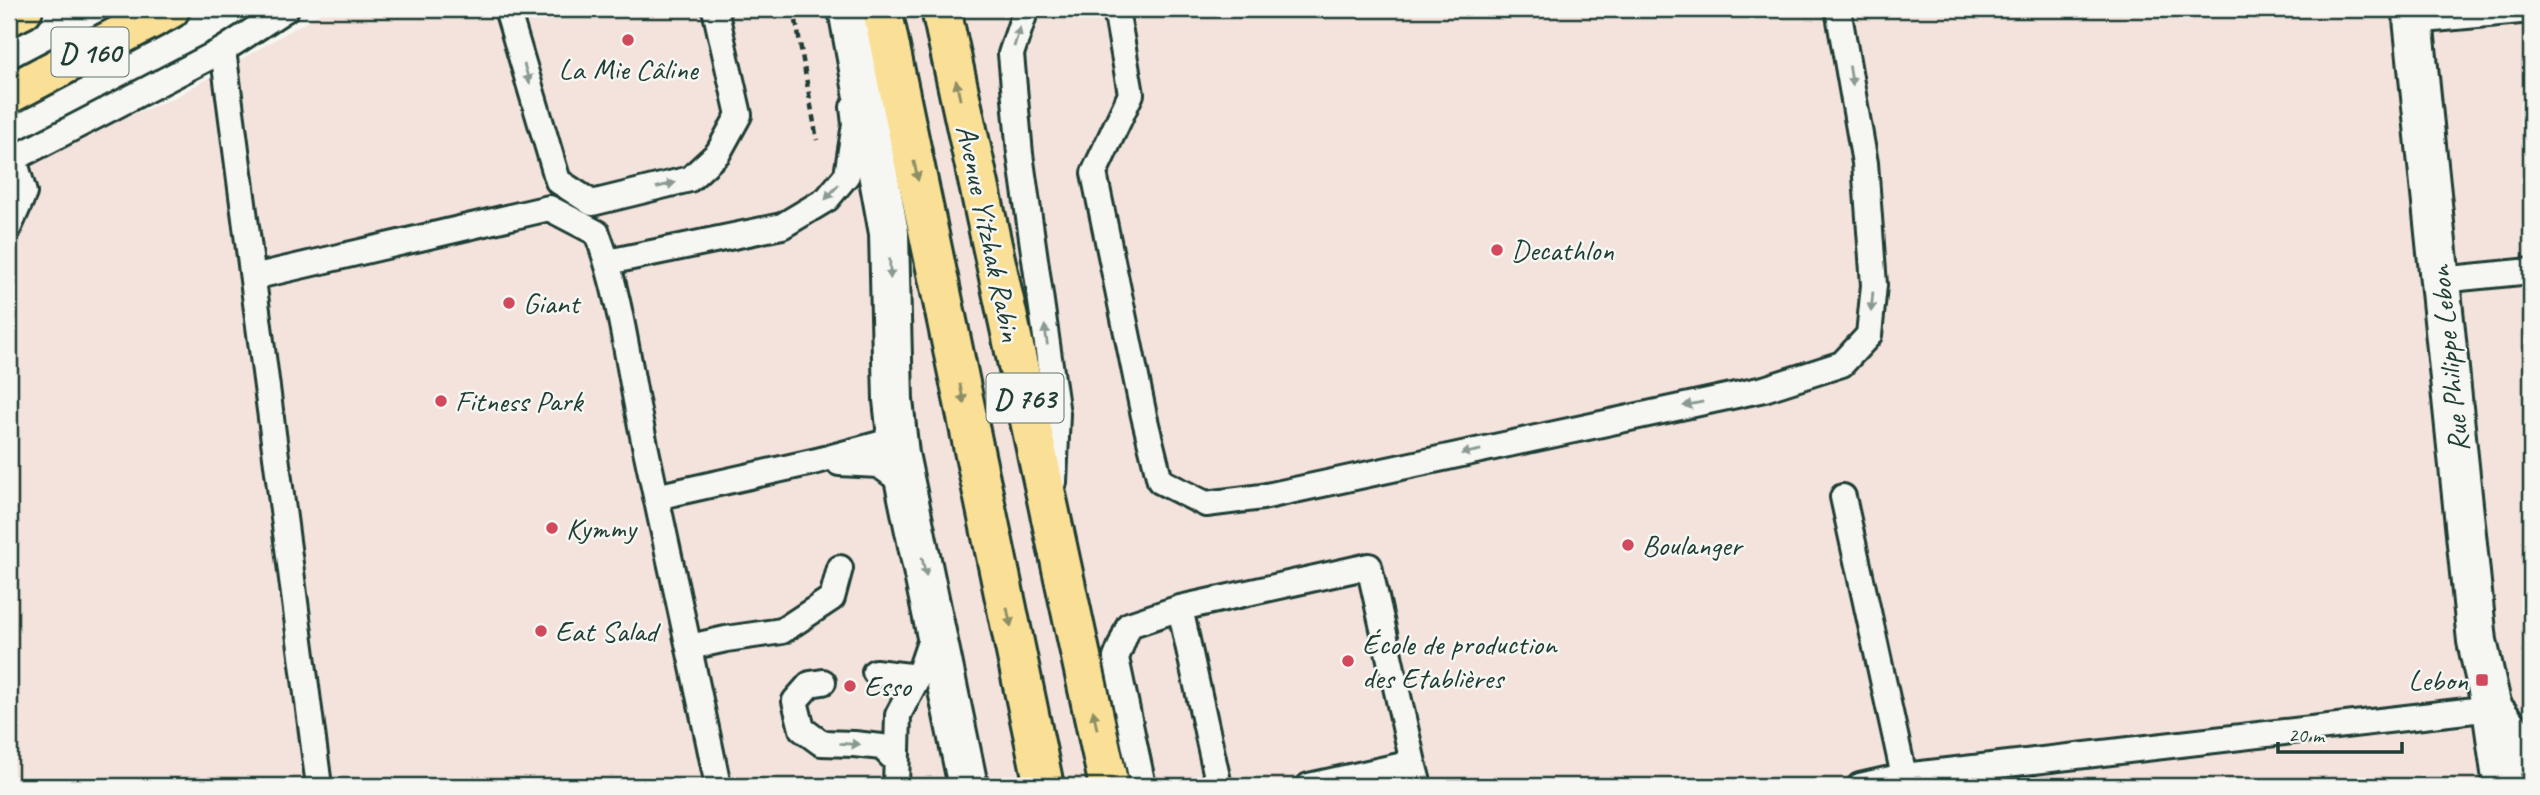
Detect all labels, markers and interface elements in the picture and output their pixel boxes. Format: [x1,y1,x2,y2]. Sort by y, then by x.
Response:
one-way arrow [1012,26,1022,47]
road number: D 160 [52,28,128,76]
marker: La Mie Câline [620,32,636,48]
place label: La Mie Câline [559,50,700,88]
one-way arrow [522,64,532,85]
one-way arrow [1846,65,1857,87]
one-way arrow [952,79,963,101]
street label: Avenue Yitzhak Rabin [947,121,1031,345]
one-way arrow [910,160,921,182]
one-way arrow [655,179,677,190]
one-way arrow [824,183,840,201]
place label: Decathlon [1511,231,1614,269]
marker: Decathlon [1489,242,1505,258]
one-way arrow [884,259,895,281]
street label: Rue Philippe Lebon [2420,263,2478,454]
place label: Giant [523,284,582,322]
one-way arrow [1866,291,1877,313]
marker: Giant [501,295,517,311]
one-way arrow [1040,324,1051,346]
road number: D 763 [986,374,1064,422]
place label: Fitness Park [455,382,584,420]
one-way arrow [957,383,968,405]
marker: Fitness Park [433,393,449,409]
one-way arrow [1682,399,1704,410]
one-way arrow [1460,447,1482,458]
place label: Kymmy [566,509,638,547]
marker: Kymmy [544,520,560,536]
place label: Boulanger [1642,526,1745,564]
marker: Boulanger [1620,537,1636,553]
one-way arrow [918,556,929,578]
one-way arrow [1003,606,1014,628]
place label: Eat Salad [555,612,661,650]
marker: Eat Salad [533,623,549,639]
place label: École de production des Etablières [1362,625,1558,697]
marker: École de production des Etablières [1340,653,1356,669]
place label: Lebon [2408,661,2468,699]
place label: Esso [864,667,912,705]
marker: Lebon [2474,672,2490,688]
marker: Esso [842,678,858,694]
one-way arrow [1089,709,1100,731]
scale bar [2278,711,2402,755]
text: 20 m [2288,722,2326,748]
one-way arrow [839,739,861,750]

